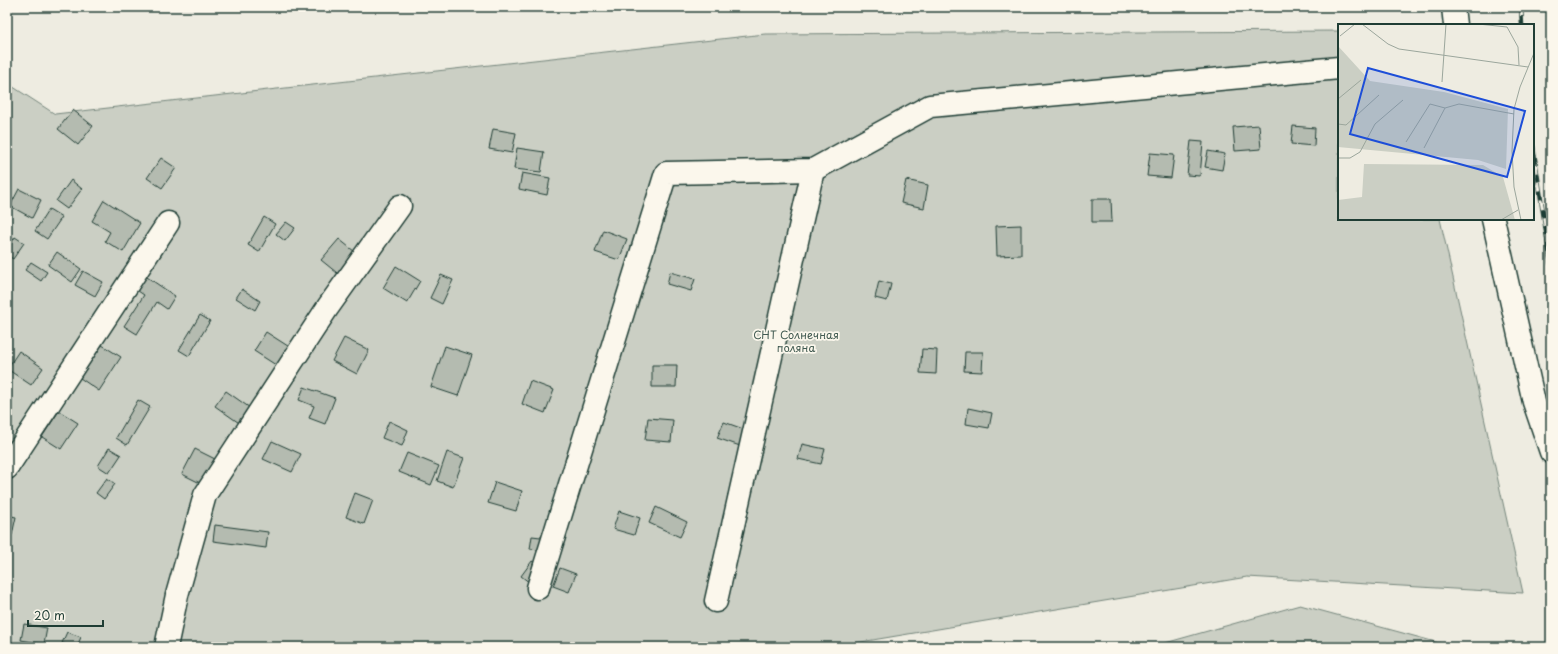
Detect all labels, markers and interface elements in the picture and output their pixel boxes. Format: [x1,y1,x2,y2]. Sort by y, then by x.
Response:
inset map [1338,24,1534,220]
park label: СНТ Солнечная поляна [753,326,839,356]
scale bar [28,602,103,628]
text: 20 m [34,606,65,624]

